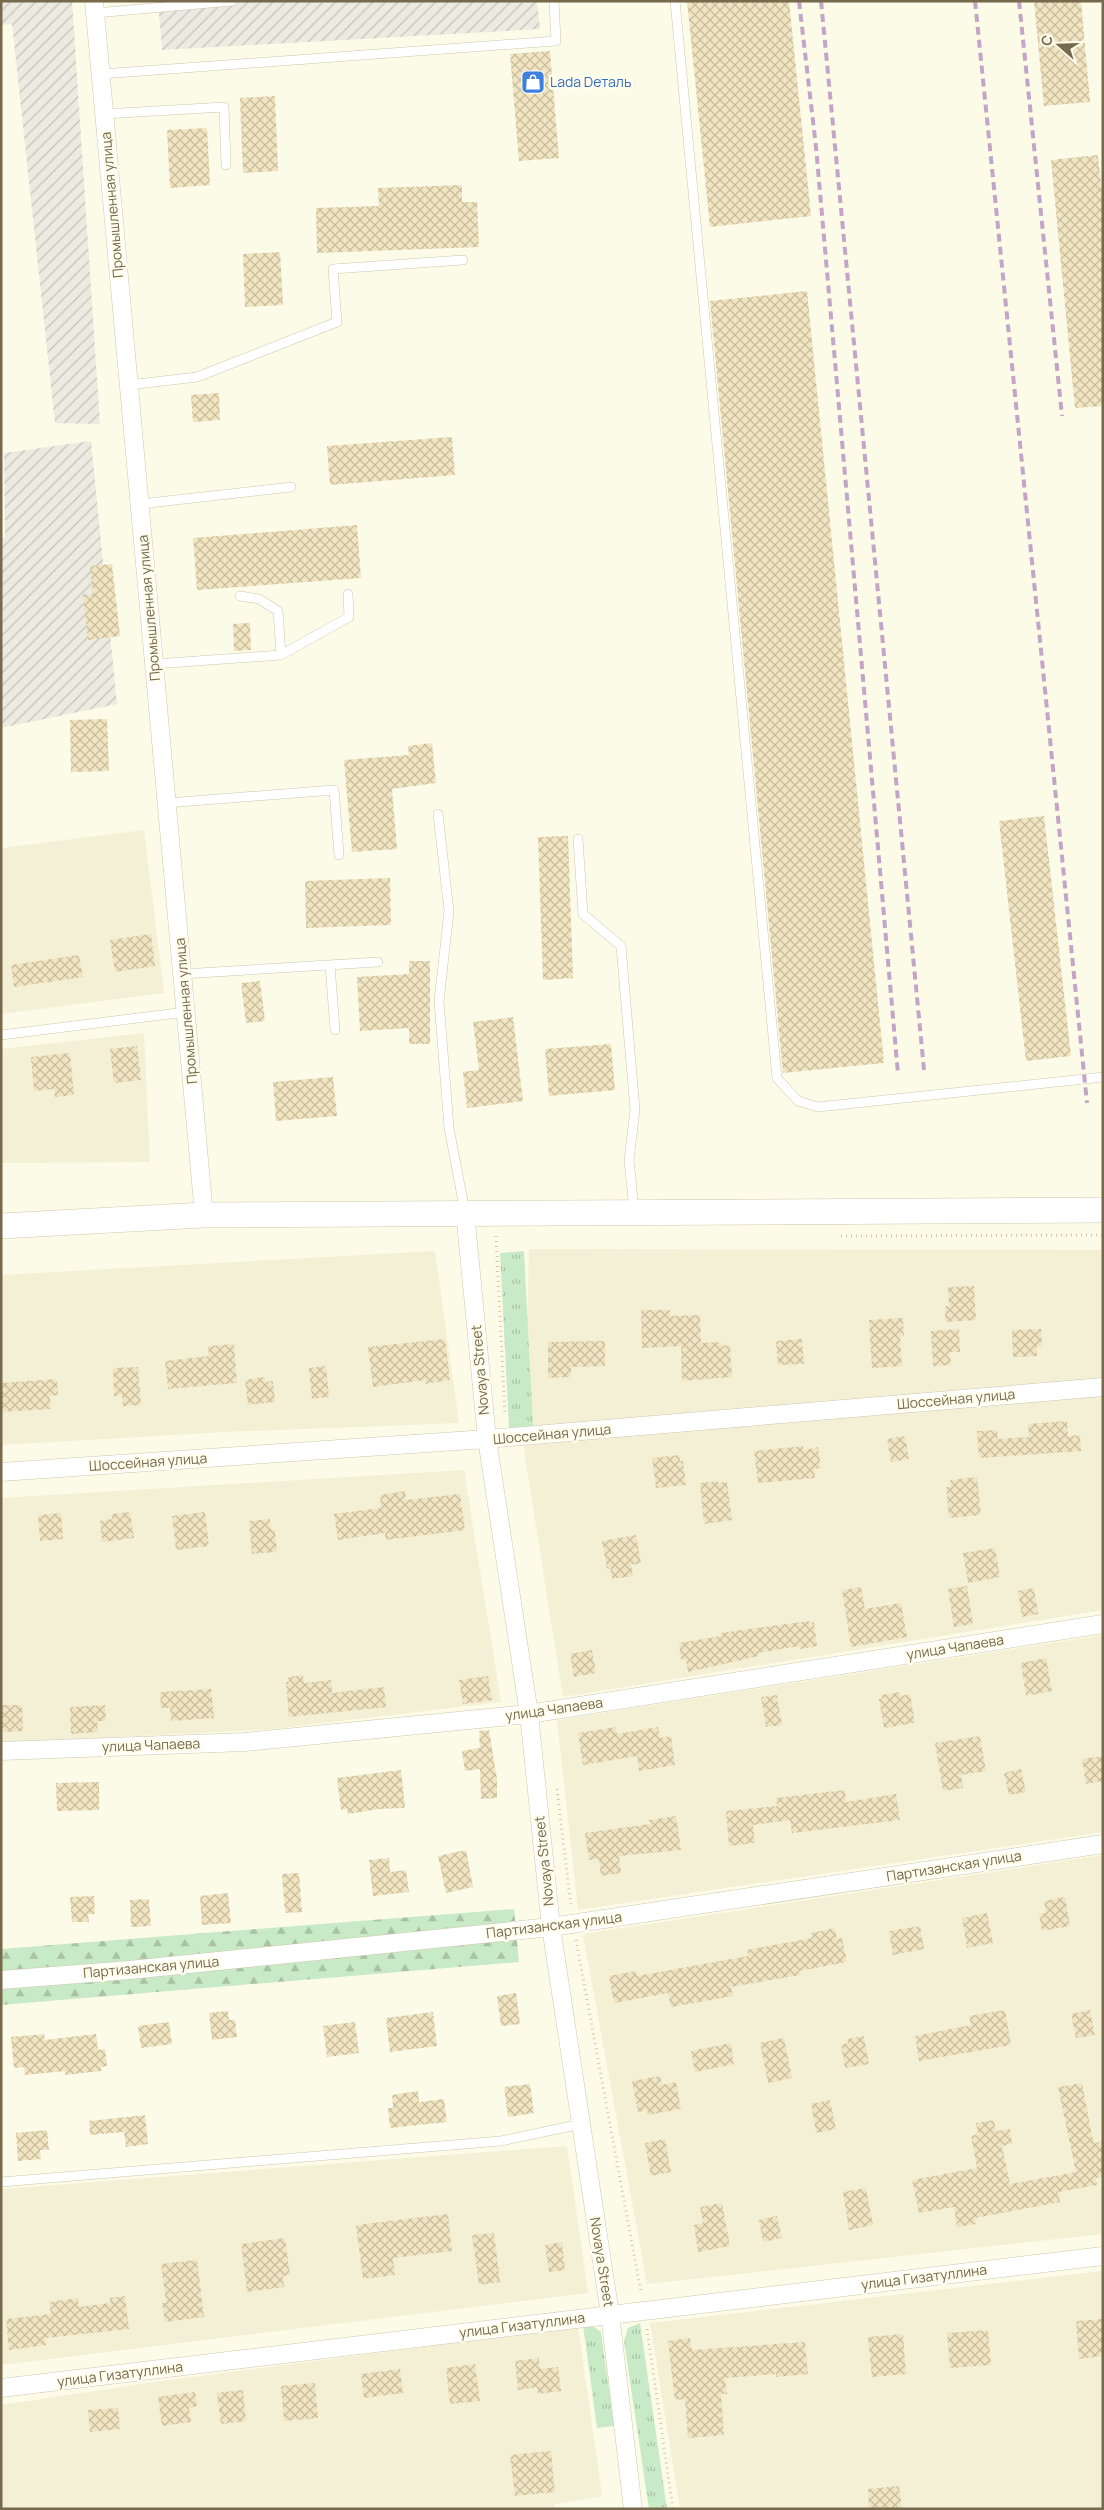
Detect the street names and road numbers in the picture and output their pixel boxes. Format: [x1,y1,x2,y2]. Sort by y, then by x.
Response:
street label: Промышленная улица [96,131,127,279]
street label: Промышленная улица [133,534,164,682]
street label: Промышленная улица [170,937,201,1085]
street label: Novaya Street [466,1324,493,1416]
street label: Шоссейная улица [896,1384,1016,1413]
street label: Шоссейная улица [492,1419,612,1448]
street label: Шоссейная улица [88,1448,208,1475]
street label: улица Чапаева [905,1629,1005,1664]
street label: улица Чапаева [504,1692,604,1725]
street label: улица Чапаева [101,1733,200,1756]
street label: Novaya Street [529,1815,558,1907]
street label: Партизанская улица [885,1845,1023,1886]
street label: Партизанская улица [485,1907,623,1942]
street label: Партизанская улица [82,1951,220,1982]
street label: Novaya Street [586,2216,619,2308]
street label: улица Гизатуллина [860,2259,988,2294]
street label: улица Гизатуллина [458,2307,586,2342]
street label: улица Гизатуллина [56,2356,184,2391]

